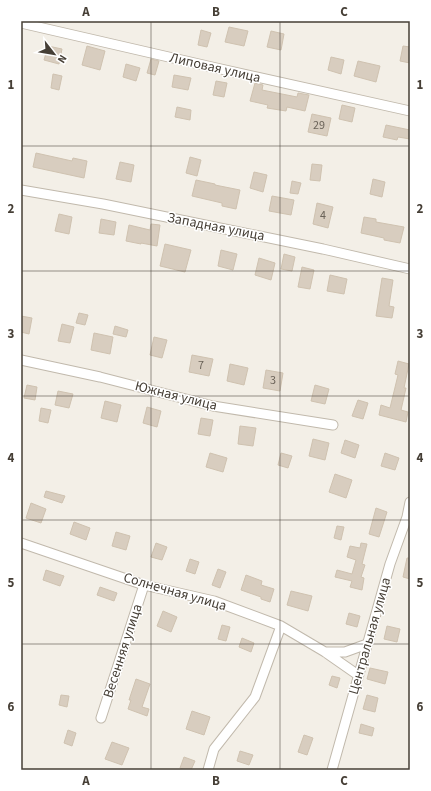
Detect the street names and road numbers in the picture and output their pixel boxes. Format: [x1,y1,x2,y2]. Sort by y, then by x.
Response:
street label: Липовая улица [167,48,263,88]
street label: Западная улица [166,208,266,246]
street label: Южная улица [133,376,219,416]
street label: Солнечная улица [121,568,229,616]
street label: Центральная улица [344,575,396,697]
street label: Весенняя улица [98,601,148,701]

